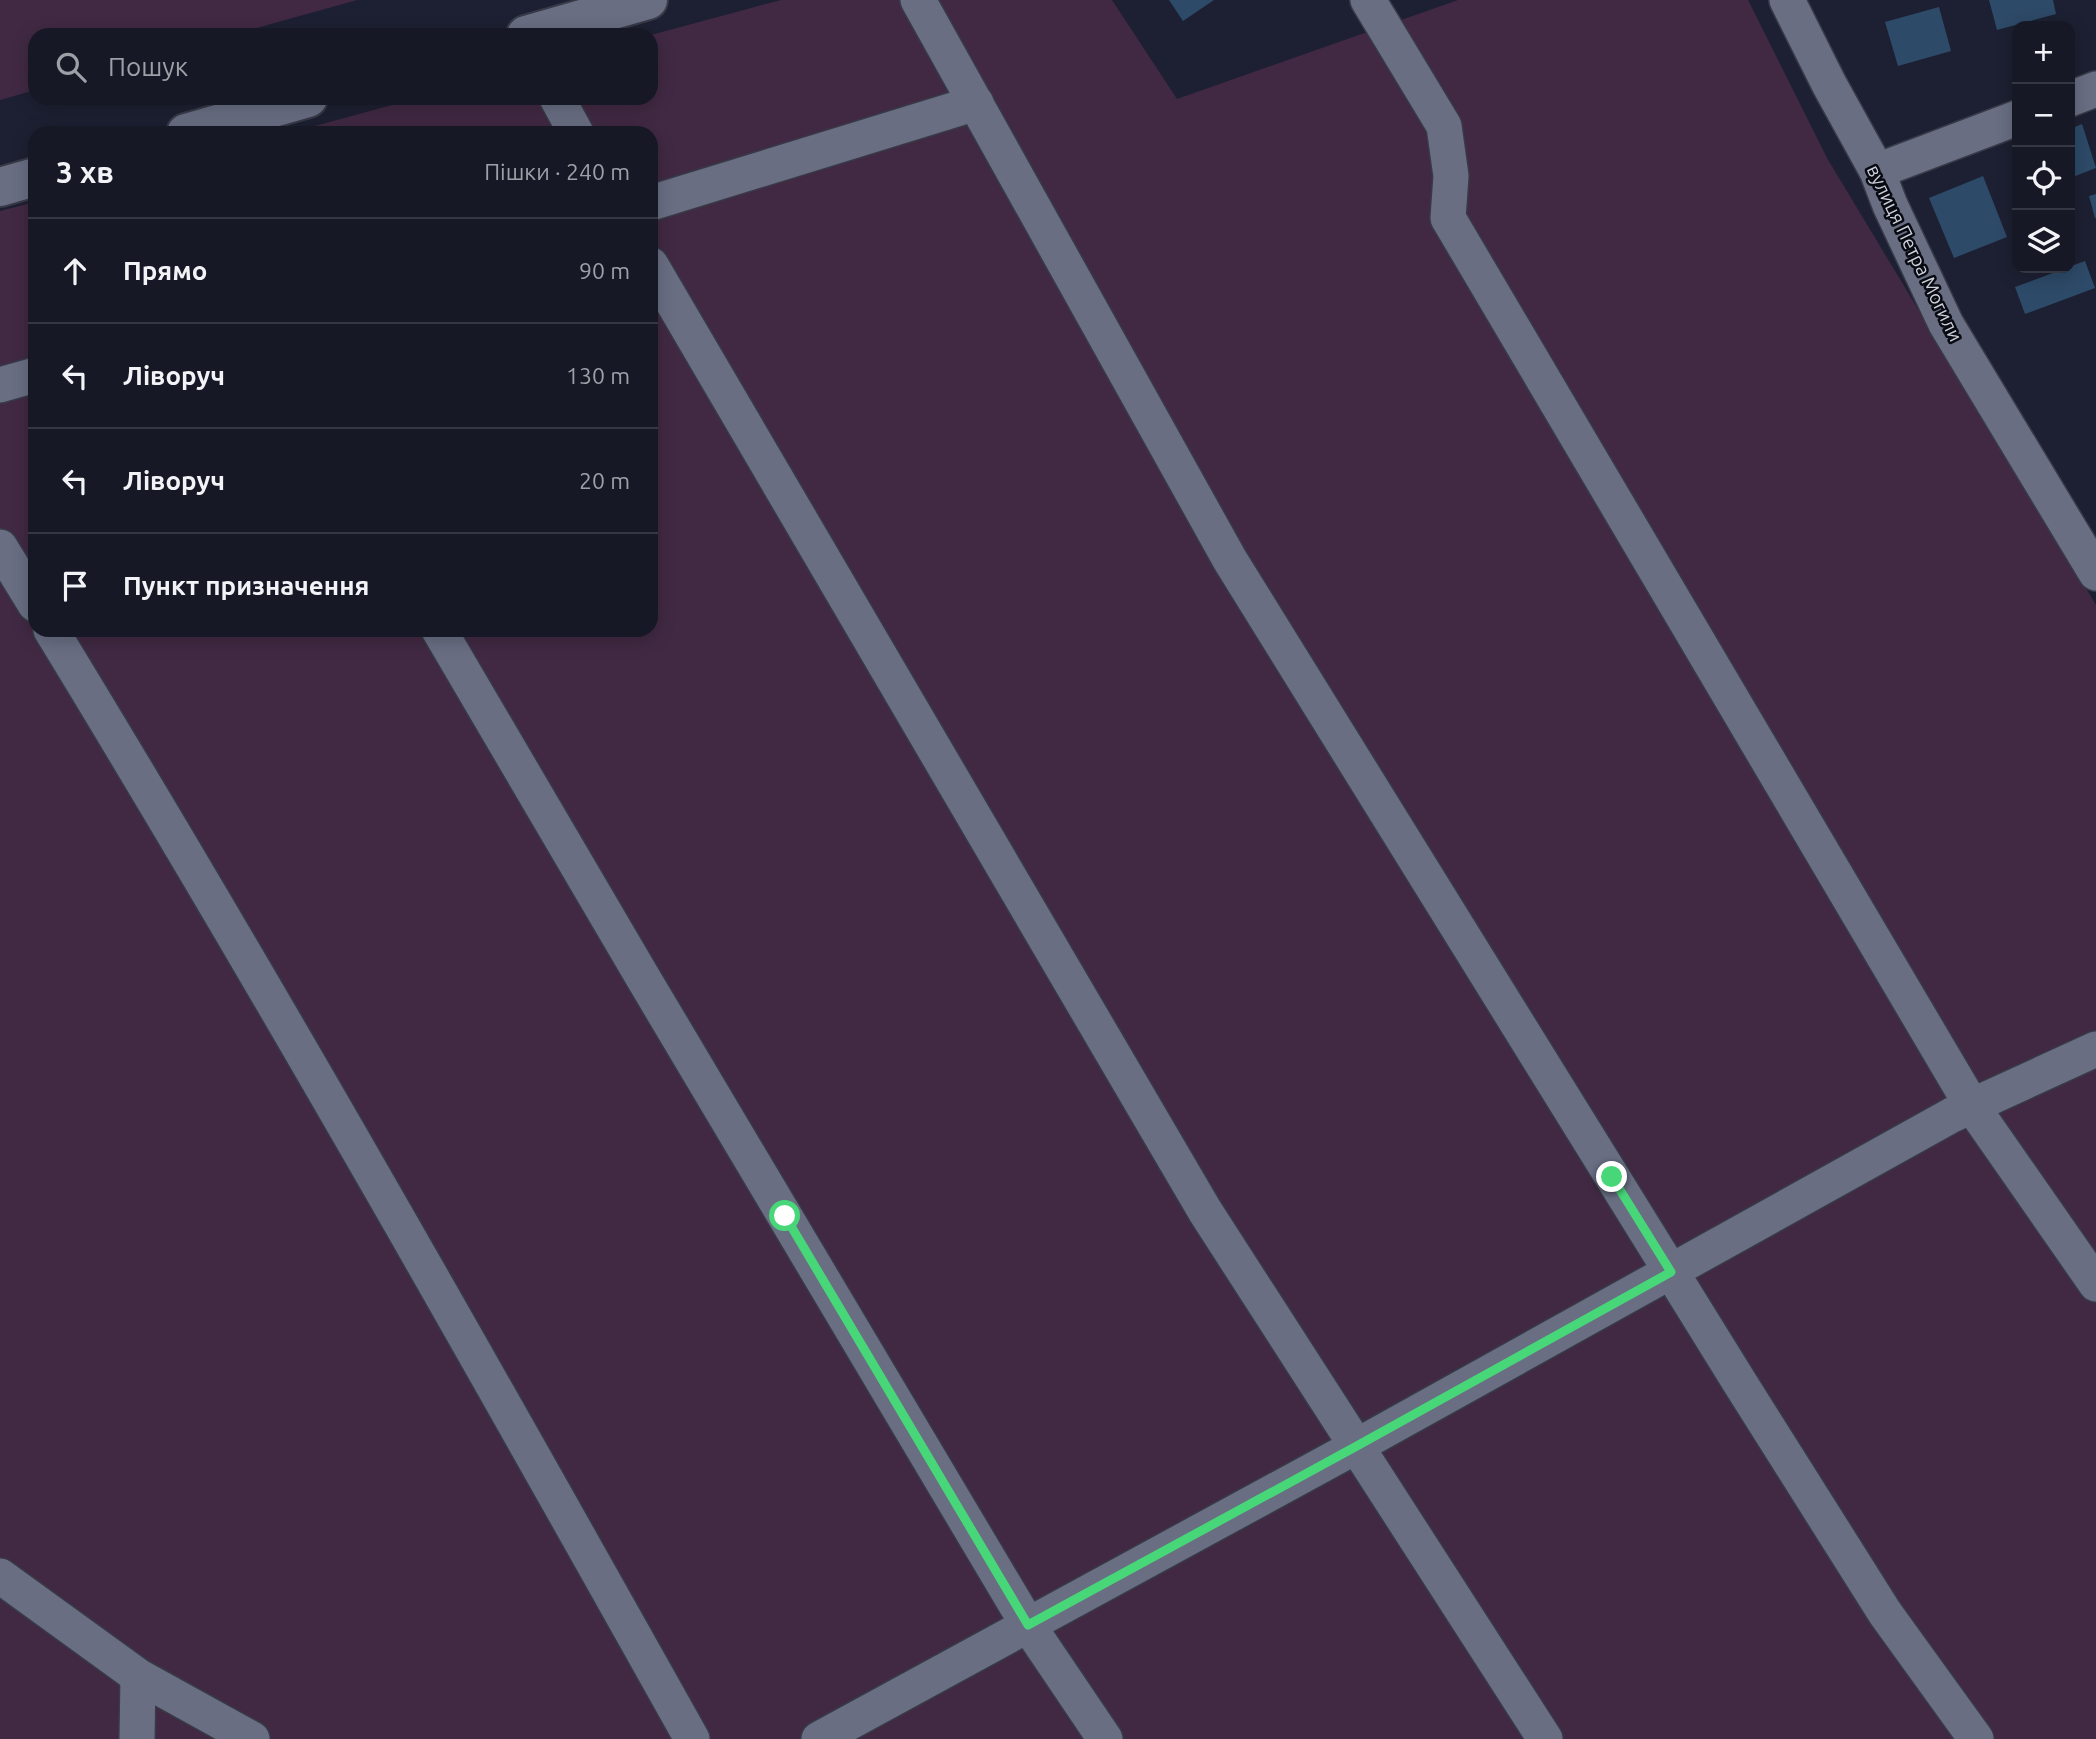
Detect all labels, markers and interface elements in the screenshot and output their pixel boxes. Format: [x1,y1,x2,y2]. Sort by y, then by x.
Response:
map controls [2012,21,2075,273]
button: + [2012,21,2075,84]
search box [28,28,658,105]
icon: search [52,48,90,86]
text: Пошук [108,52,188,81]
button: − [2012,84,2075,147]
button: locate [2012,147,2075,210]
text: 3 хв [56,155,114,189]
text: Пішки · 240 m [484,159,630,184]
street label: вулиця Петра Могили [1863,161,1967,345]
button: layers [2012,210,2075,273]
icon: ahead [56,252,94,290]
text: Прямо [123,256,207,285]
text: 90 m [579,258,630,283]
icon: left [56,357,94,395]
text: Ліворуч [123,361,225,390]
text: 130 m [566,363,630,388]
icon: left [56,462,94,500]
text: Ліворуч [123,466,225,495]
text: 20 m [579,468,630,493]
icon: arrive [56,567,94,605]
text: Пункт призначення [123,571,369,600]
route end [1596,1161,1627,1192]
route start [769,1200,800,1231]

